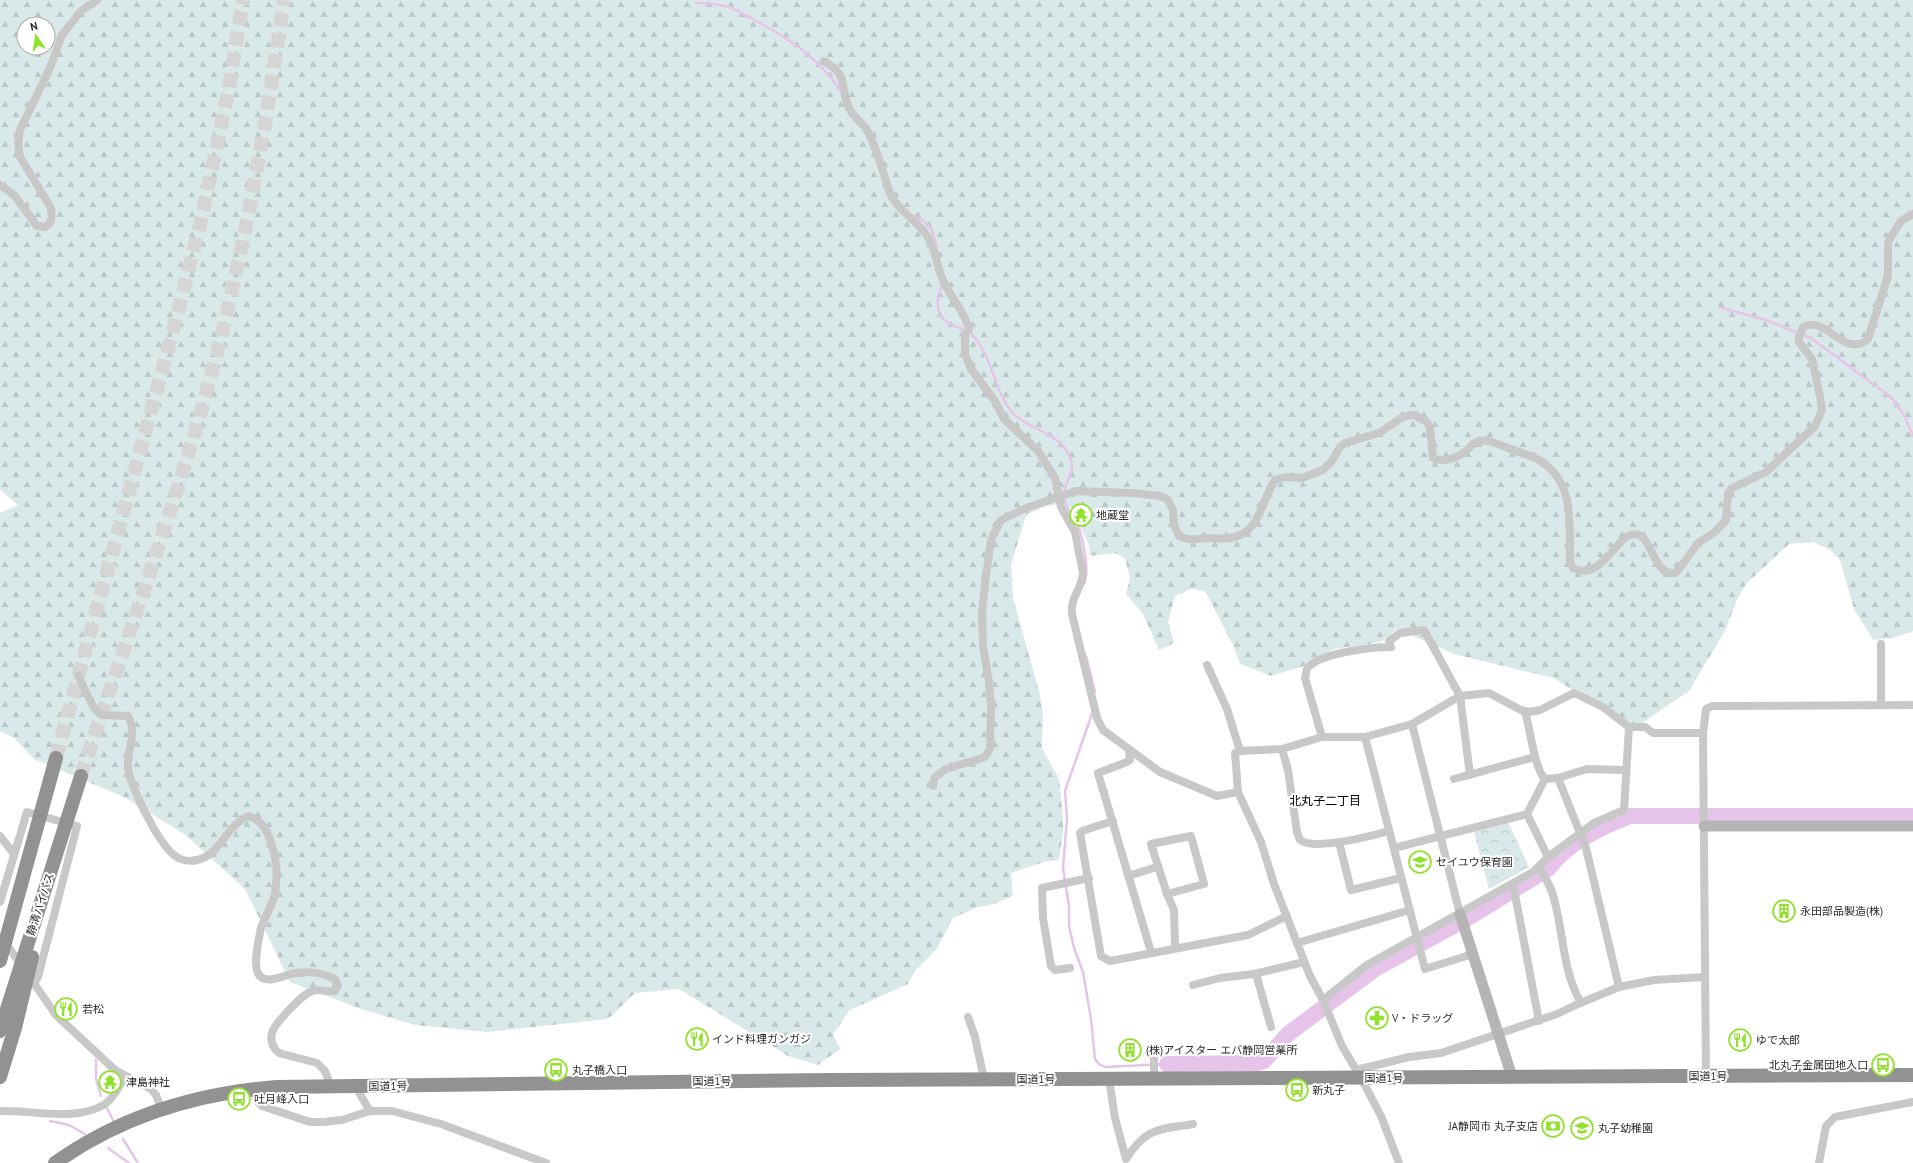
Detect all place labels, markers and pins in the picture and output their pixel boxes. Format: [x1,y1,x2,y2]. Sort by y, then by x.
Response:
temple icon: 地蔵堂 [1068,502,1094,528]
place label: 地蔵堂 [1096,508,1129,522]
school or university icon: セイユウ保育園 [1407,849,1433,875]
place label: セイユウ保育園 [1436,855,1513,869]
building icon: 永田部品製造(株) [1771,898,1797,924]
place label: 永田部品製造(株) [1800,904,1883,918]
restaurant icon: 若松 [53,996,79,1022]
place label: 若松 [82,1002,104,1016]
pharmacy icon: V・ドラッグ [1364,1005,1390,1031]
place label: V・ドラッグ [1391,1011,1453,1025]
restaurant icon: インド料理ガンガジ [684,1026,710,1052]
restaurant icon: ゆで太郎 [1727,1027,1753,1053]
place label: インド料理ガンガジ [712,1032,811,1046]
place label: ゆで太郎 [1756,1033,1800,1047]
building icon: (株)アイスター エバ静岡営業所 [1117,1037,1143,1063]
place label: (株)アイスター エバ静岡営業所 [1146,1043,1298,1057]
bus stop icon: 北丸子金属団地入口 [1870,1052,1896,1078]
bus stop icon: 丸子橋入口 [543,1057,569,1083]
place label: 北丸子金属団地入口 [1769,1058,1868,1072]
place label: 丸子橋入口 [572,1063,627,1077]
temple icon: 津島神社 [97,1069,123,1095]
place label: 津島神社 [126,1075,170,1089]
bus stop icon: 新丸子 [1284,1077,1310,1103]
place label: 新丸子 [1312,1083,1345,1097]
bus stop icon: 吐月峰入口 [226,1086,252,1112]
place label: 吐月峰入口 [254,1092,309,1106]
bank icon: JA静岡市 丸子支店 [1540,1113,1566,1139]
school or university icon: 丸子幼稚園 [1569,1115,1595,1141]
place label: JA静岡市 丸子支店 [1447,1119,1538,1133]
place label: 丸子幼稚園 [1598,1121,1653,1135]

